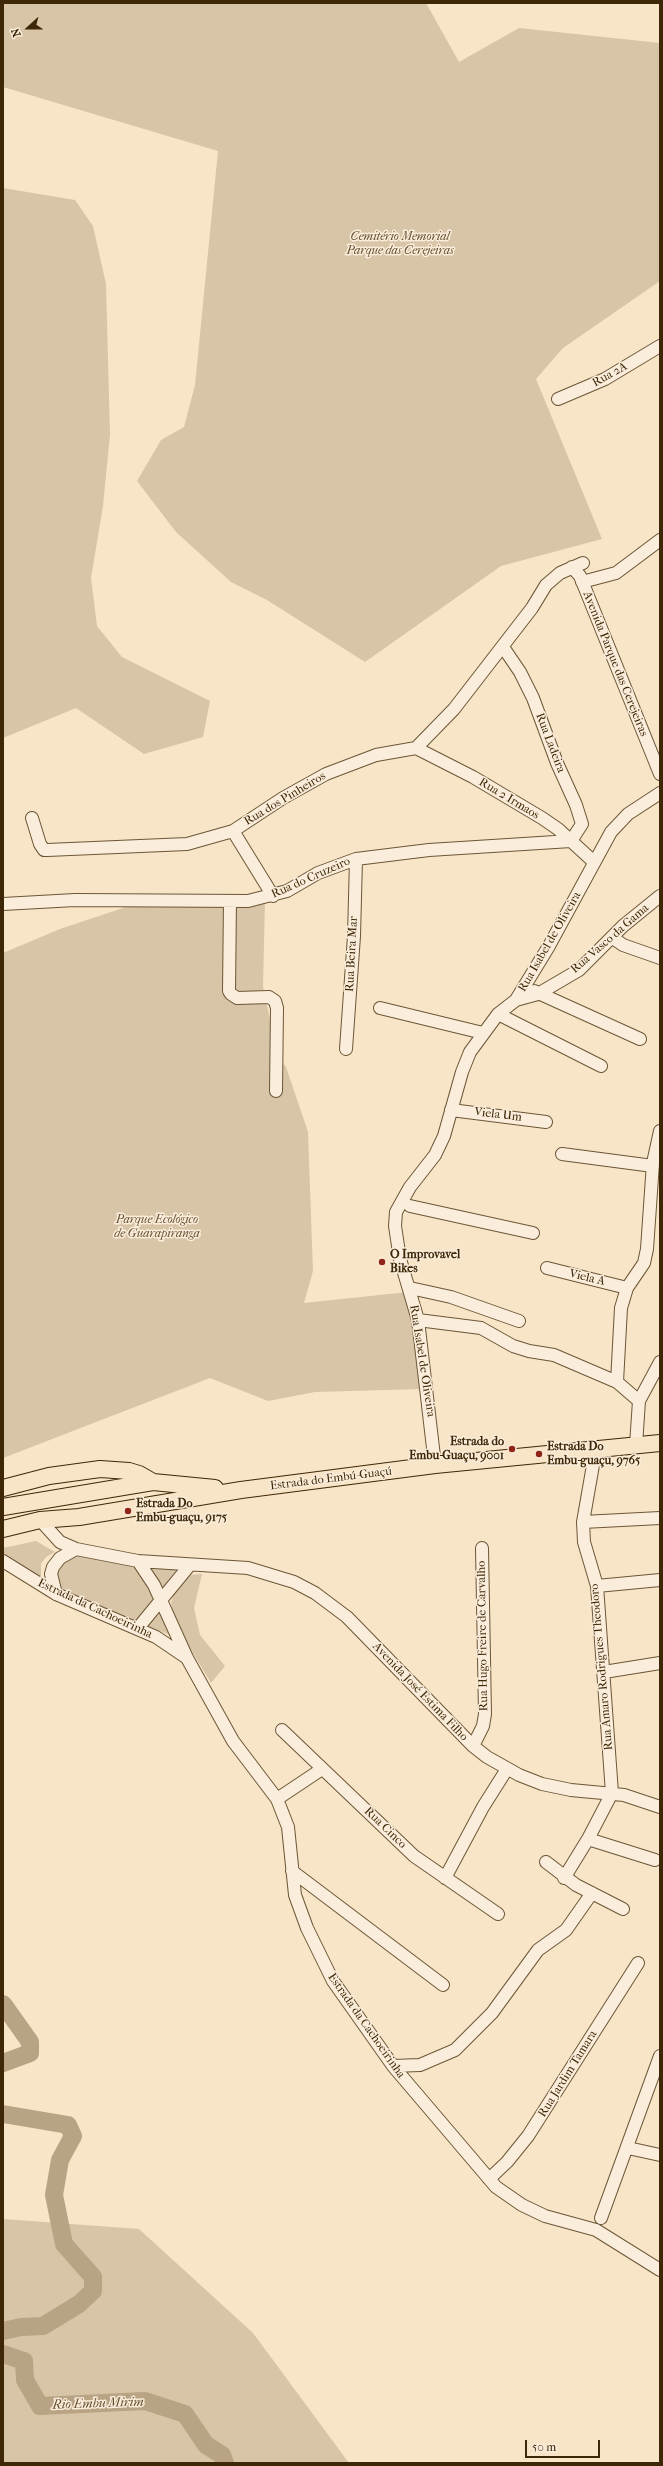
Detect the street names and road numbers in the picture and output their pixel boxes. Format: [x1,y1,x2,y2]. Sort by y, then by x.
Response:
street label: Rua 2A [590,360,630,390]
street label: Avenida Parque das Cerejeiras [579,589,651,739]
street label: Rua Ladeira [532,711,568,775]
street label: Rua dos Pinheiros [242,769,328,829]
street label: Rua 2 Irmaos [476,775,542,823]
street label: Rua do Cruzeiro [269,854,353,902]
street label: Rua Isabel de Oliveira [515,889,585,995]
street label: Rua Vasco da Gama [568,901,652,977]
street label: Rua Beira Mar [343,916,361,992]
street label: Viela Um [473,1105,523,1125]
street label: Viela A [568,1267,606,1289]
street label: Rua Isabel de Oliveira [406,1304,438,1418]
street label: Estrada do Embú-Guaçú [269,1464,393,1494]
street label: Rua Hugo Freire de Carvalho [474,1561,492,1711]
street label: Estrada da Cachoeirinha [35,1576,155,1642]
street label: Rua Amaro Rodrigues Theodoro [588,1583,616,1751]
street label: Avenida José Estima Filho [369,1640,471,1744]
street label: Rua Cinco [361,1804,409,1852]
street label: Estrada da Cachoeirinha [324,1971,408,2081]
street label: Rua Jardim Tamara [536,2028,600,2120]

